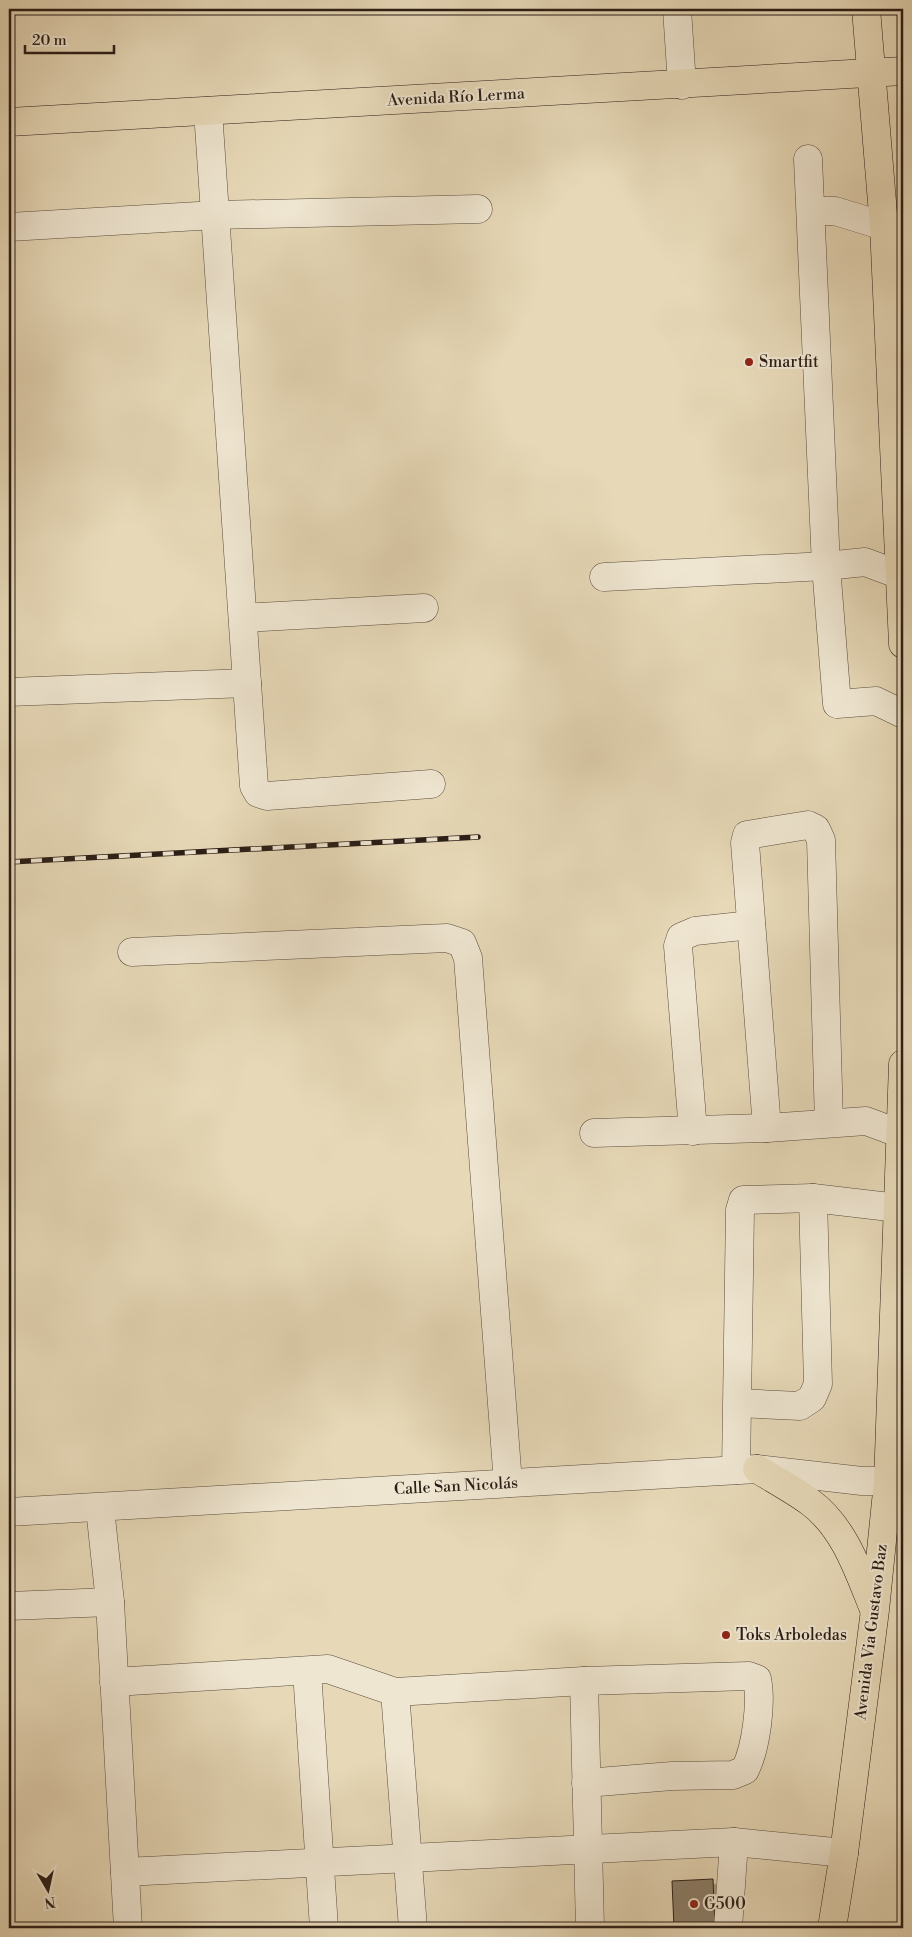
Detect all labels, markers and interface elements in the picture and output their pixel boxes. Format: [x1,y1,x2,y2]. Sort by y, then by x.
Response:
scale bar [25,22,114,54]
text: 20 m [32,31,67,50]
street label: Avenida Río Lerma [386,83,526,111]
place label: Smartfit [759,352,819,372]
marker: Smartfit [743,356,755,368]
street label: Calle San Nicolás [393,1473,519,1499]
street label: Avenida Via Gustavo Baz [850,1543,892,1722]
place label: Toks Arboledas [736,1625,847,1645]
marker: Toks Arboledas [720,1629,732,1641]
north arrow [22,1864,72,1914]
text: N [43,1892,57,1912]
place label: G500 [704,1894,746,1914]
marker: G500 [688,1898,700,1910]

